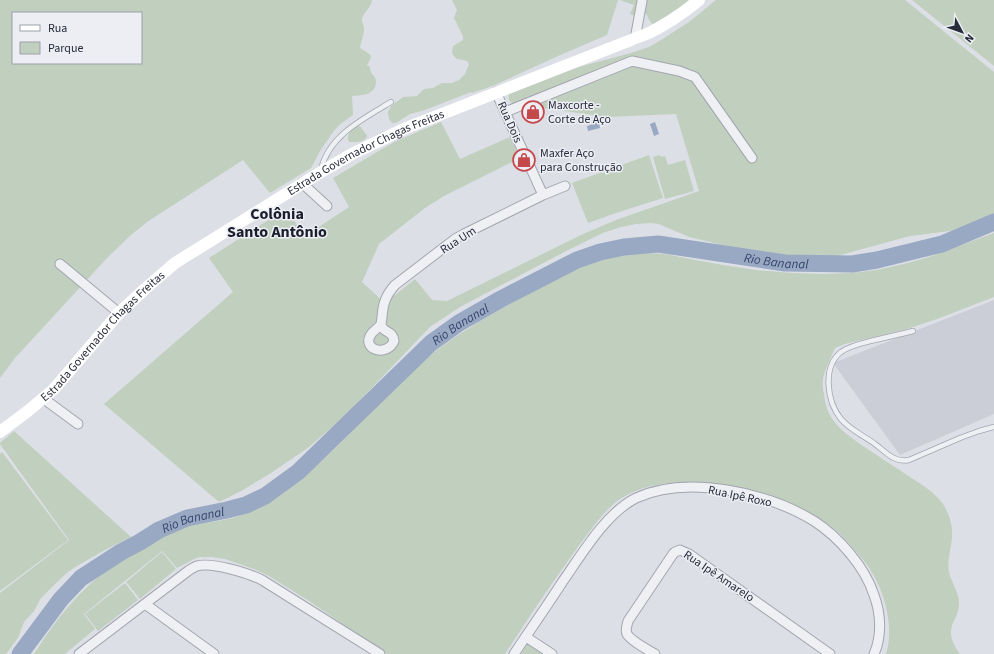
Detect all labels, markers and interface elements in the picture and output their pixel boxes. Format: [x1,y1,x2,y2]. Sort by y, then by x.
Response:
legend [12,12,142,64]
north arrow [942,12,982,52]
text: Rua [48,20,67,37]
text: N [961,31,977,46]
text: Parque [48,40,84,57]
place label: Maxcorte - Corte de Aço [548,97,611,128]
street label: Rua Dois [493,99,526,146]
shop icon: Maxcorte - Corte de Aço [520,99,546,125]
street label: Estrada Governador Chagas Freitas [284,106,447,200]
place label: Maxfer Aço para Construção [540,145,622,176]
shop icon: Maxfer Aço para Construção [511,147,537,173]
district label: Colônia Santo Antônio [227,203,327,243]
street label: Rua Um [437,223,480,258]
water label: Rio Bananal [743,249,809,273]
street label: Estrada Governador Chagas Freitas [37,267,169,406]
water label: Rio Bananal [428,299,493,350]
street label: Rua Ipê Roxo [707,481,773,512]
water label: Rio Bananal [159,503,227,538]
street label: Rua Ipê Amarelo [680,546,757,606]

